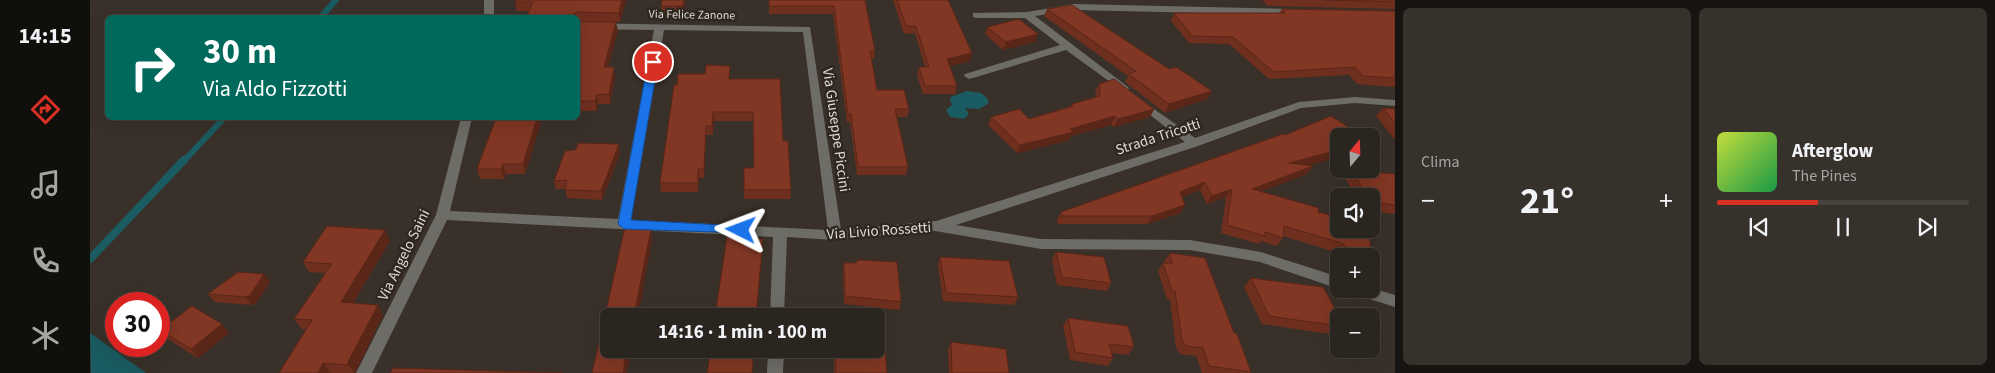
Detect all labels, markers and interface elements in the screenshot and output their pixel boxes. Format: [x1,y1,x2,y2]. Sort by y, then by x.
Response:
street label: Via Felice Zanone [648,6,736,24]
text: 14:15 [18,20,72,52]
text: 30 m [203,27,277,77]
icon: right [120,35,185,100]
pin [632,41,674,83]
icon: arrive [639,48,667,76]
street label: Via Giuseppe Piccini [817,67,855,193]
text: Via Aldo Fizzotti [203,73,347,105]
icon: directions [28,92,63,127]
street label: Strada Tricotti [1113,113,1203,161]
north arrow [1330,128,1380,178]
map controls [1330,128,1380,358]
text: Afterglow [1792,138,1873,165]
text: Clima [1421,151,1459,173]
text: The Pines [1792,165,1857,187]
icon: music [28,167,63,202]
text: 21° [1520,174,1574,228]
text: − [1421,181,1435,221]
text: + [1659,181,1673,221]
button: sound [1330,188,1380,238]
position arrow [714,203,766,255]
street label: Via Angelo Saini [373,206,435,304]
icon: previous [1745,213,1773,241]
icon: pause [1829,213,1857,241]
icon: next [1913,213,1941,241]
street label: Via Livio Rossetti [826,217,932,245]
icon: phone [28,243,63,278]
button: + [1330,248,1380,298]
speed limit sign: 30 [105,292,170,357]
button: − [1330,308,1380,358]
icon: climate [28,318,63,353]
text: 14:16 · 1 min · 100 m [658,319,827,346]

